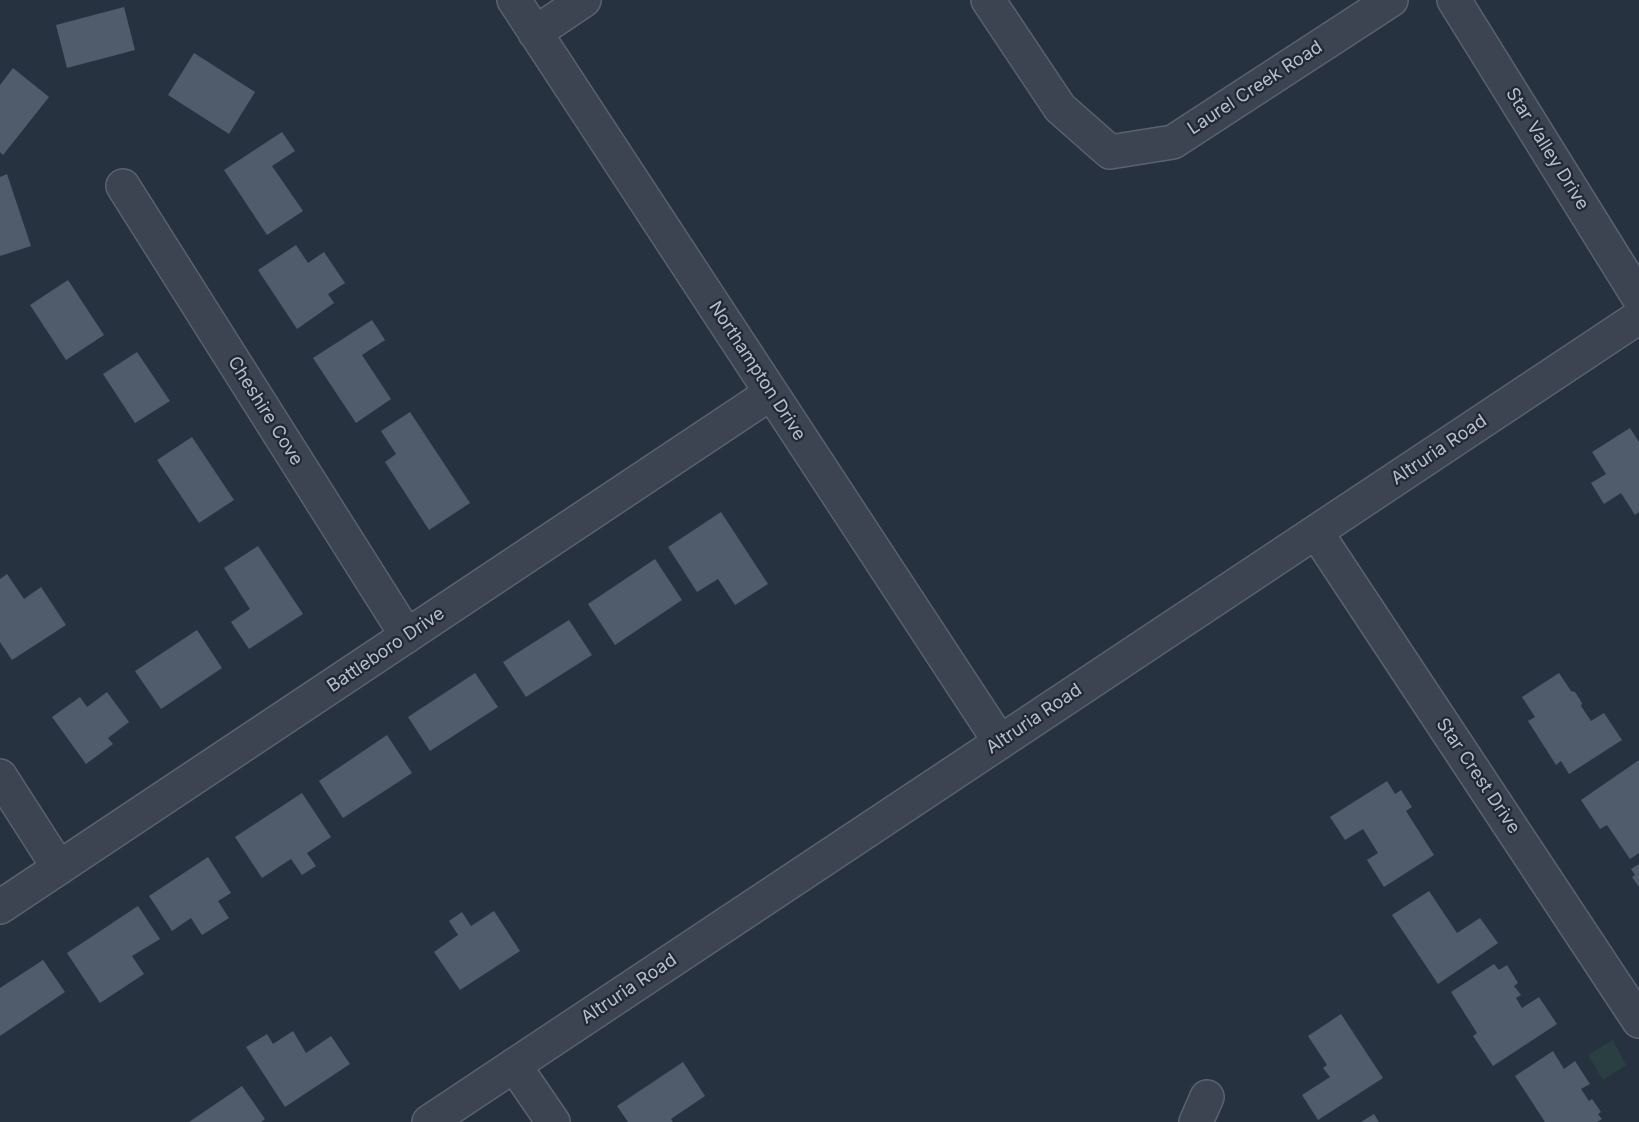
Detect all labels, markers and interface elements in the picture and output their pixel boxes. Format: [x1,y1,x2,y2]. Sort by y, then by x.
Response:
street label: Laurel Creek Road [1184,36,1326,140]
street label: Star Valley Drive [1501,84,1593,214]
street label: Northampton Drive [704,297,810,445]
street label: Cheshire Cove [223,352,307,470]
street label: Altruria Road [1387,410,1491,490]
street label: Battleboro Drive [323,603,449,697]
street label: Altruria Road [982,679,1086,759]
street label: Star Crest Drive [1431,714,1525,838]
street label: Altruria Road [577,949,681,1029]

